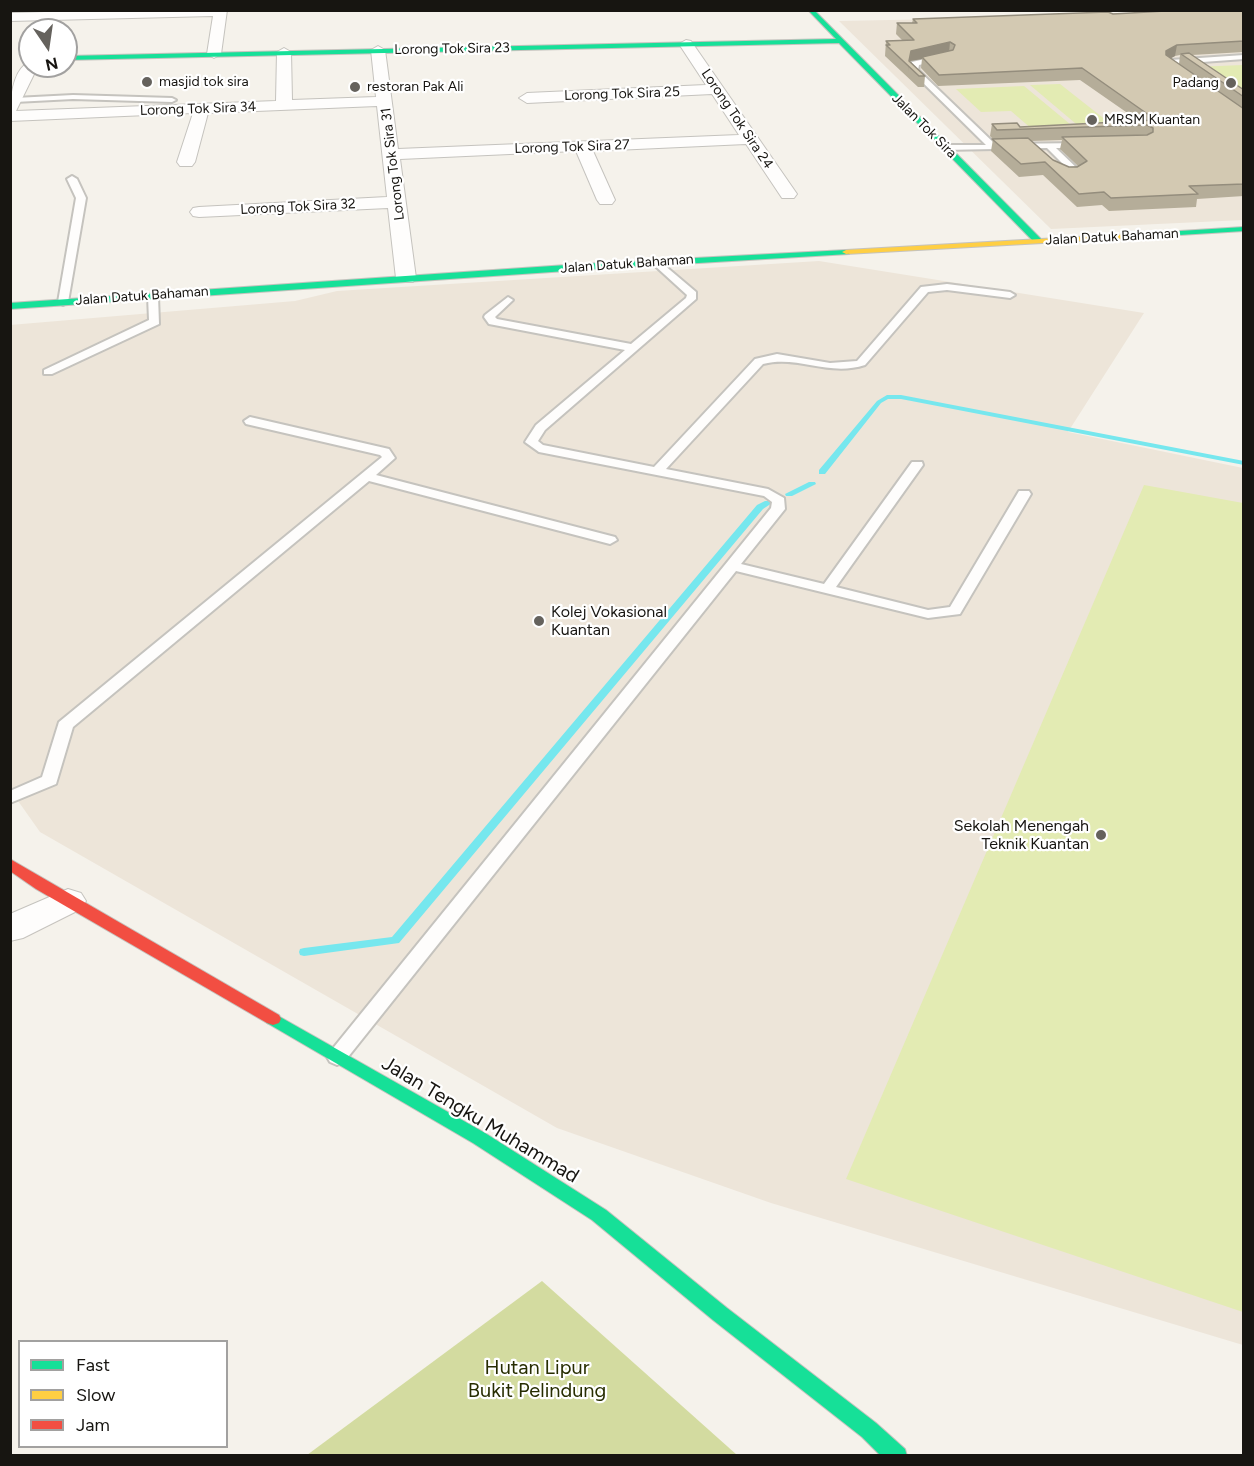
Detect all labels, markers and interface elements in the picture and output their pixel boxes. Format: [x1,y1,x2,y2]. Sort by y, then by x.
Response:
north arrow [18,18,78,78]
street label: Lorong Tok Sira 23 [394,40,510,58]
text: N [44,53,60,75]
street label: Lorong Tok Sira 24 [697,66,777,172]
place label: masjid tok sira [159,74,249,90]
marker: masjid tok sira [140,75,154,89]
place label: Padang [1173,75,1219,91]
marker: Padang [1224,76,1238,90]
place label: restoran Pak Ali [367,79,464,95]
marker: restoran Pak Ali [348,80,362,94]
street label: Lorong Tok Sira 25 [564,84,680,104]
street label: Jalan Tok Sira [888,90,960,162]
street label: Lorong Tok Sira 34 [140,99,256,119]
street label: Lorong Tok Sira 31 [378,107,408,221]
place label: MRSM Kuantan [1104,112,1200,128]
marker: MRSM Kuantan [1085,113,1099,127]
street label: Lorong Tok Sira 27 [514,137,630,157]
street label: Lorong Tok Sira 32 [240,196,356,218]
street label: Jalan Datuk Bahaman [1045,225,1179,249]
street label: Jalan Datuk Bahaman [560,251,694,277]
street label: Jalan Datuk Bahaman [75,283,209,309]
place label: Kolej Vokasional Kuantan [551,602,667,640]
marker: Kolej Vokasional Kuantan [532,614,546,628]
place label: Sekolah Menengah Teknik Kuantan [954,816,1089,854]
marker: Sekolah Menengah Teknik Kuantan [1094,828,1108,842]
street label: Jalan Tengku Muhammad [377,1052,583,1188]
legend [18,1340,228,1448]
text: Fast [76,1354,110,1376]
park label: Hutan Lipur Bukit Pelindung [468,1356,606,1403]
text: Slow [76,1384,115,1406]
text: Jam [76,1414,110,1436]

